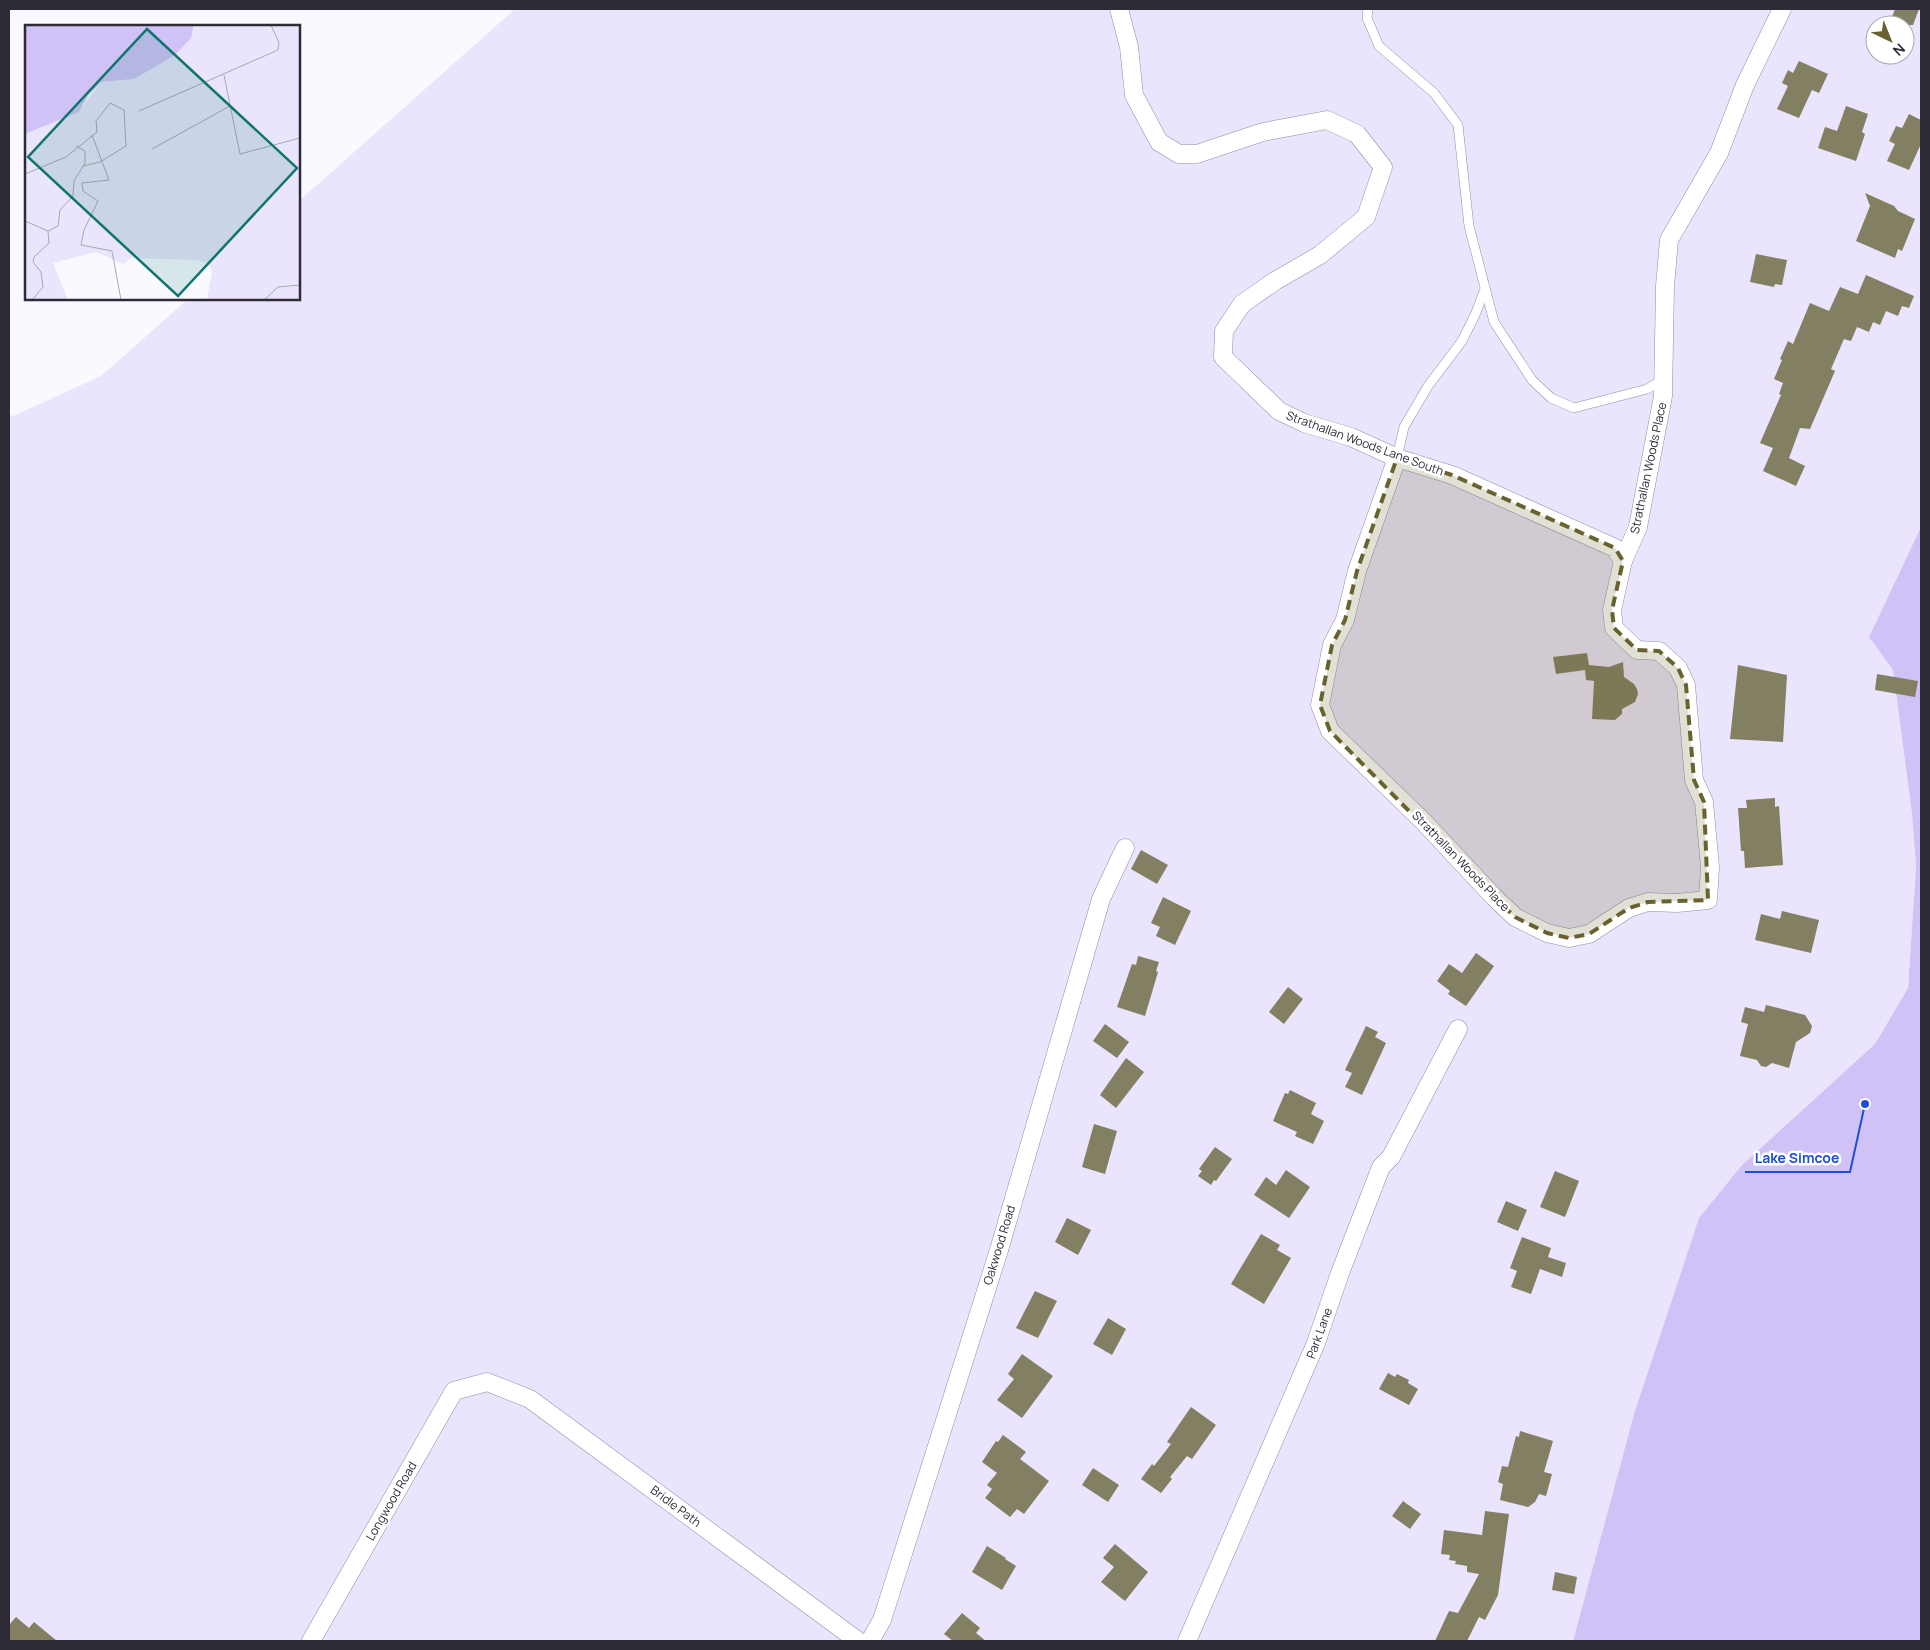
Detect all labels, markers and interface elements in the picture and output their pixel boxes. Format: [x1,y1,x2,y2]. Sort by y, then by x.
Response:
north arrow [1865,15,1915,65]
inset map [25,25,300,300]
text: N [1889,39,1909,60]
street label: Strathallan Woods Place [1626,401,1670,535]
street label: Strathallan Woods Lane South [1284,406,1446,480]
street label: Strathallan Woods Place [1408,807,1514,915]
callout: Lake Simcoe [1745,1143,1850,1172]
text: Lake Simcoe [1755,1148,1839,1167]
street label: Oakwood Road [979,1203,1019,1287]
street label: Park Lane [1302,1305,1336,1361]
street label: Longwood Road [361,1458,421,1544]
street label: Bridle Path [647,1481,705,1531]

